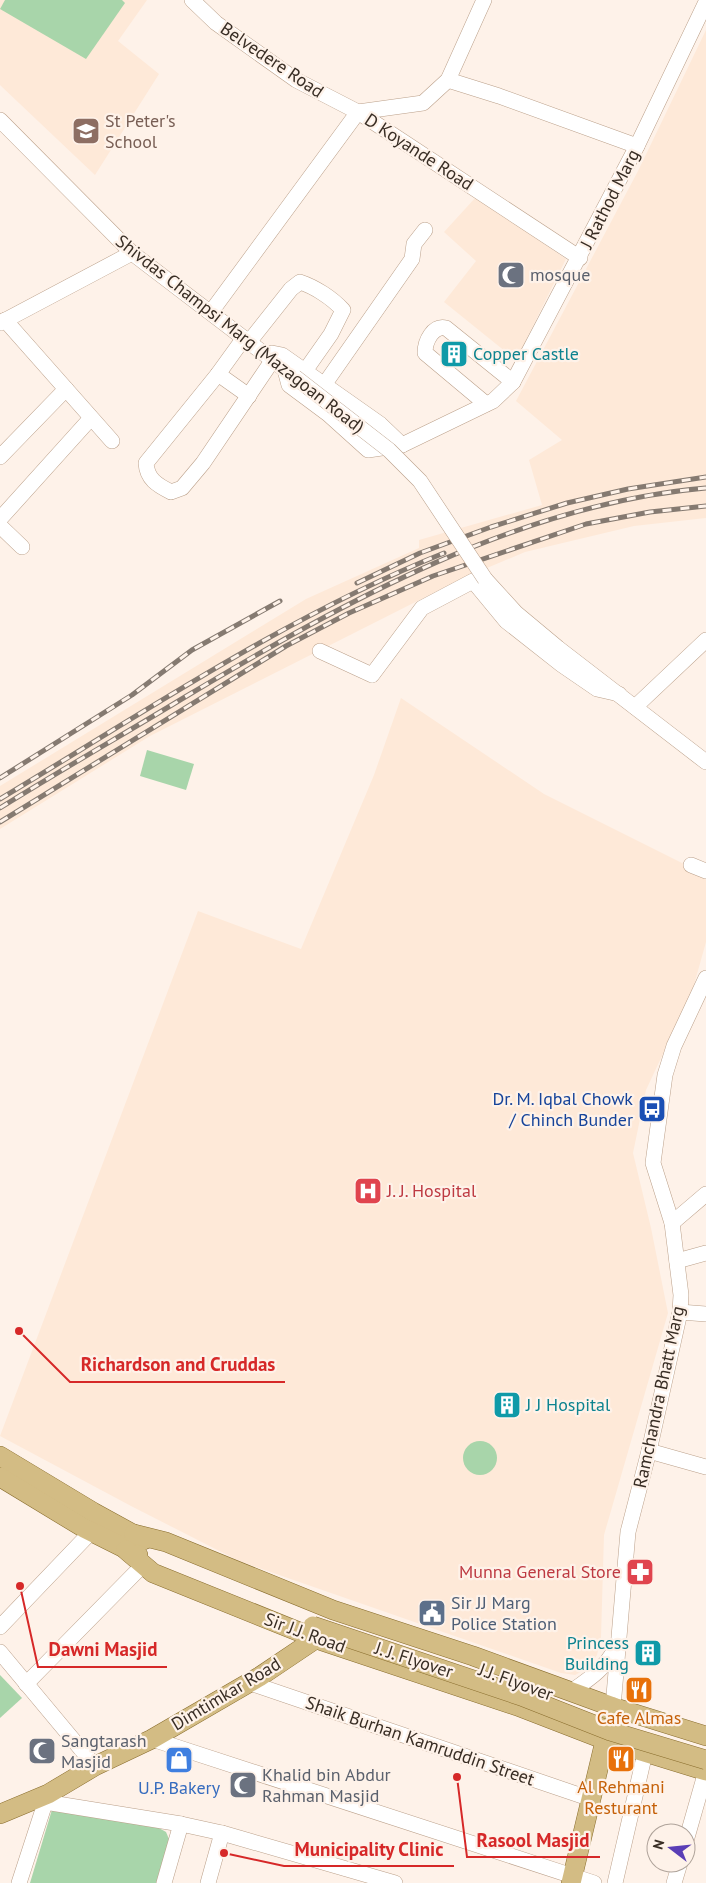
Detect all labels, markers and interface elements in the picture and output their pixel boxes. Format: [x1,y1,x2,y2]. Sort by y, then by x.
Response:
street label: Belvedere Road [216,17,328,103]
street label: D Koyande Road [361,108,478,195]
place label: St Peter's School [105,109,176,153]
school or university icon: St Peter's School [71,116,101,146]
street label: J Rathod Marg [574,145,644,253]
street label: Shivdas Champsi Marg (Mazagoan Road) [111,229,369,438]
mosque icon: mosque [496,260,526,290]
place label: mosque [530,263,590,286]
building icon: Copper Castle [439,339,469,369]
place label: Copper Castle [473,342,579,365]
place label: Dr. M. Iqbal Chowk / Chinch Bunder [492,1087,633,1131]
bus stop icon: Dr. M. Iqbal Chowk / Chinch Bunder [637,1094,667,1124]
hospital icon: J. J. Hospital [353,1176,383,1206]
place label: J. J. Hospital [386,1179,477,1202]
street label: Ramchandra Bhatt Marg [628,1304,689,1490]
callout: Richardson and Cruddas [70,1348,285,1382]
text: Richardson and Cruddas [81,1352,275,1376]
building icon: J J Hospital [492,1390,522,1420]
place label: J J Hospital [525,1393,611,1416]
pharmacy icon: Munna General Store [625,1557,655,1587]
place label: Munna General Store [459,1560,621,1583]
place label: Sir JJ Marg Police Station [451,1591,557,1635]
public building icon: Sir JJ Marg Police Station [417,1598,447,1628]
street label: Sir J.J. Road [261,1607,349,1658]
place label: Princess Building [565,1631,629,1675]
callout: Dawni Masjid [38,1633,167,1667]
street label: J. J. Flyover [371,1636,456,1683]
text: Dawni Masjid [49,1637,157,1661]
building icon: Princess Building [633,1638,663,1668]
street label: Dimtimkar Road [167,1652,285,1735]
street label: J.J. Flyover [475,1657,557,1706]
restaurant icon: Cafe Almas [624,1675,654,1705]
street label: Shaik Burhan Kamruddin Street [303,1691,538,1791]
place label: Cafe Almas [597,1706,681,1729]
place label: Sangtarash Masjid [61,1729,147,1773]
mosque icon: Sangtarash Masjid [27,1736,57,1766]
restaurant icon: Al Rehmani Resturant [606,1744,636,1774]
shop icon: U.P. Bakery [164,1745,194,1775]
place label: Khalid bin Abdur Rahman Masjid [262,1763,391,1807]
mosque icon: Khalid bin Abdur Rahman Masjid [228,1770,258,1800]
place label: Al Rehmani Resturant [577,1775,665,1819]
place label: U.P. Bakery [138,1776,221,1799]
callout: Rasool Masjid [467,1823,600,1857]
north arrow [646,1823,696,1873]
text: Rasool Masjid [477,1828,589,1852]
callout: Municipality Clinic [284,1832,454,1866]
text: Municipality Clinic [295,1837,443,1861]
text: N [649,1838,668,1851]

